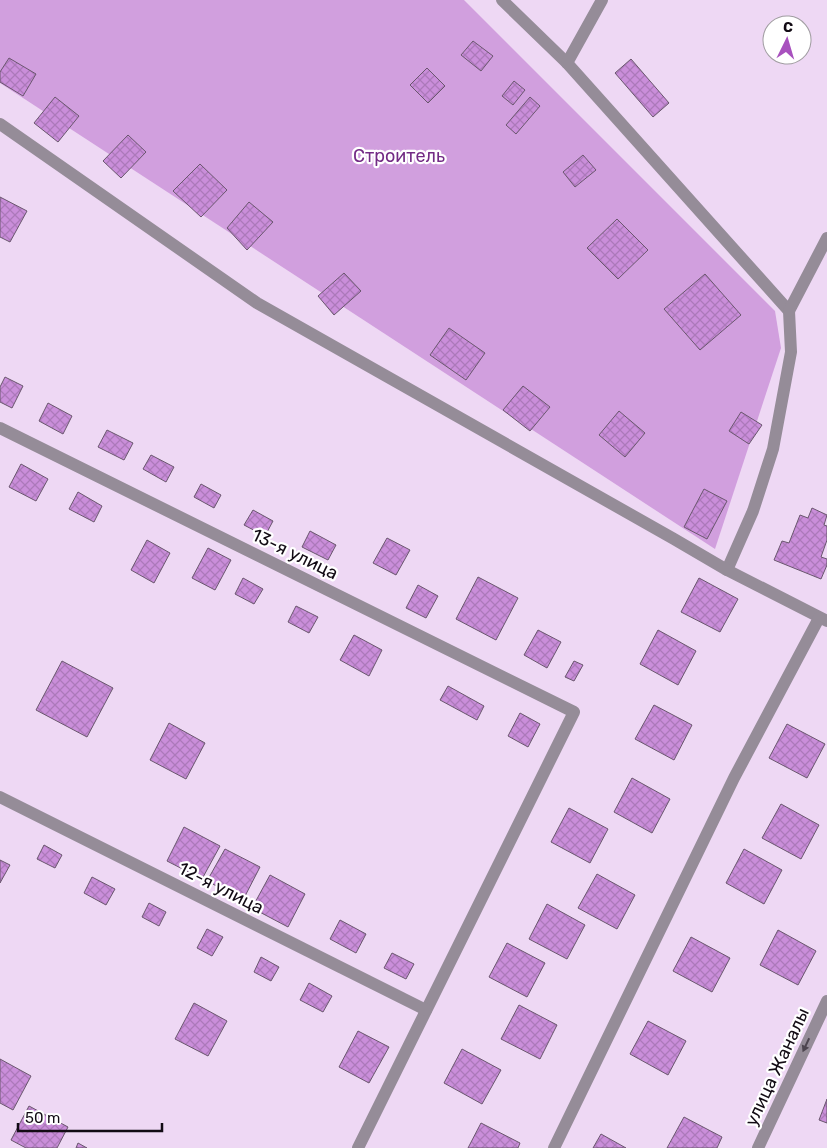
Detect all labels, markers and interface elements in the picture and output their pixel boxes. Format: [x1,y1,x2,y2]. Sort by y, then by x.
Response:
north arrow [762,15,812,65]
text: С [782,19,794,36]
park label: Строитель [353,145,445,167]
street label: 13-я улица [248,524,342,584]
street label: 12-я улица [175,857,267,919]
street label: улица Жаналы [740,1004,814,1130]
one-way arrow [802,1038,810,1052]
scale bar [18,1100,161,1132]
text: 50 m [25,1109,60,1127]

